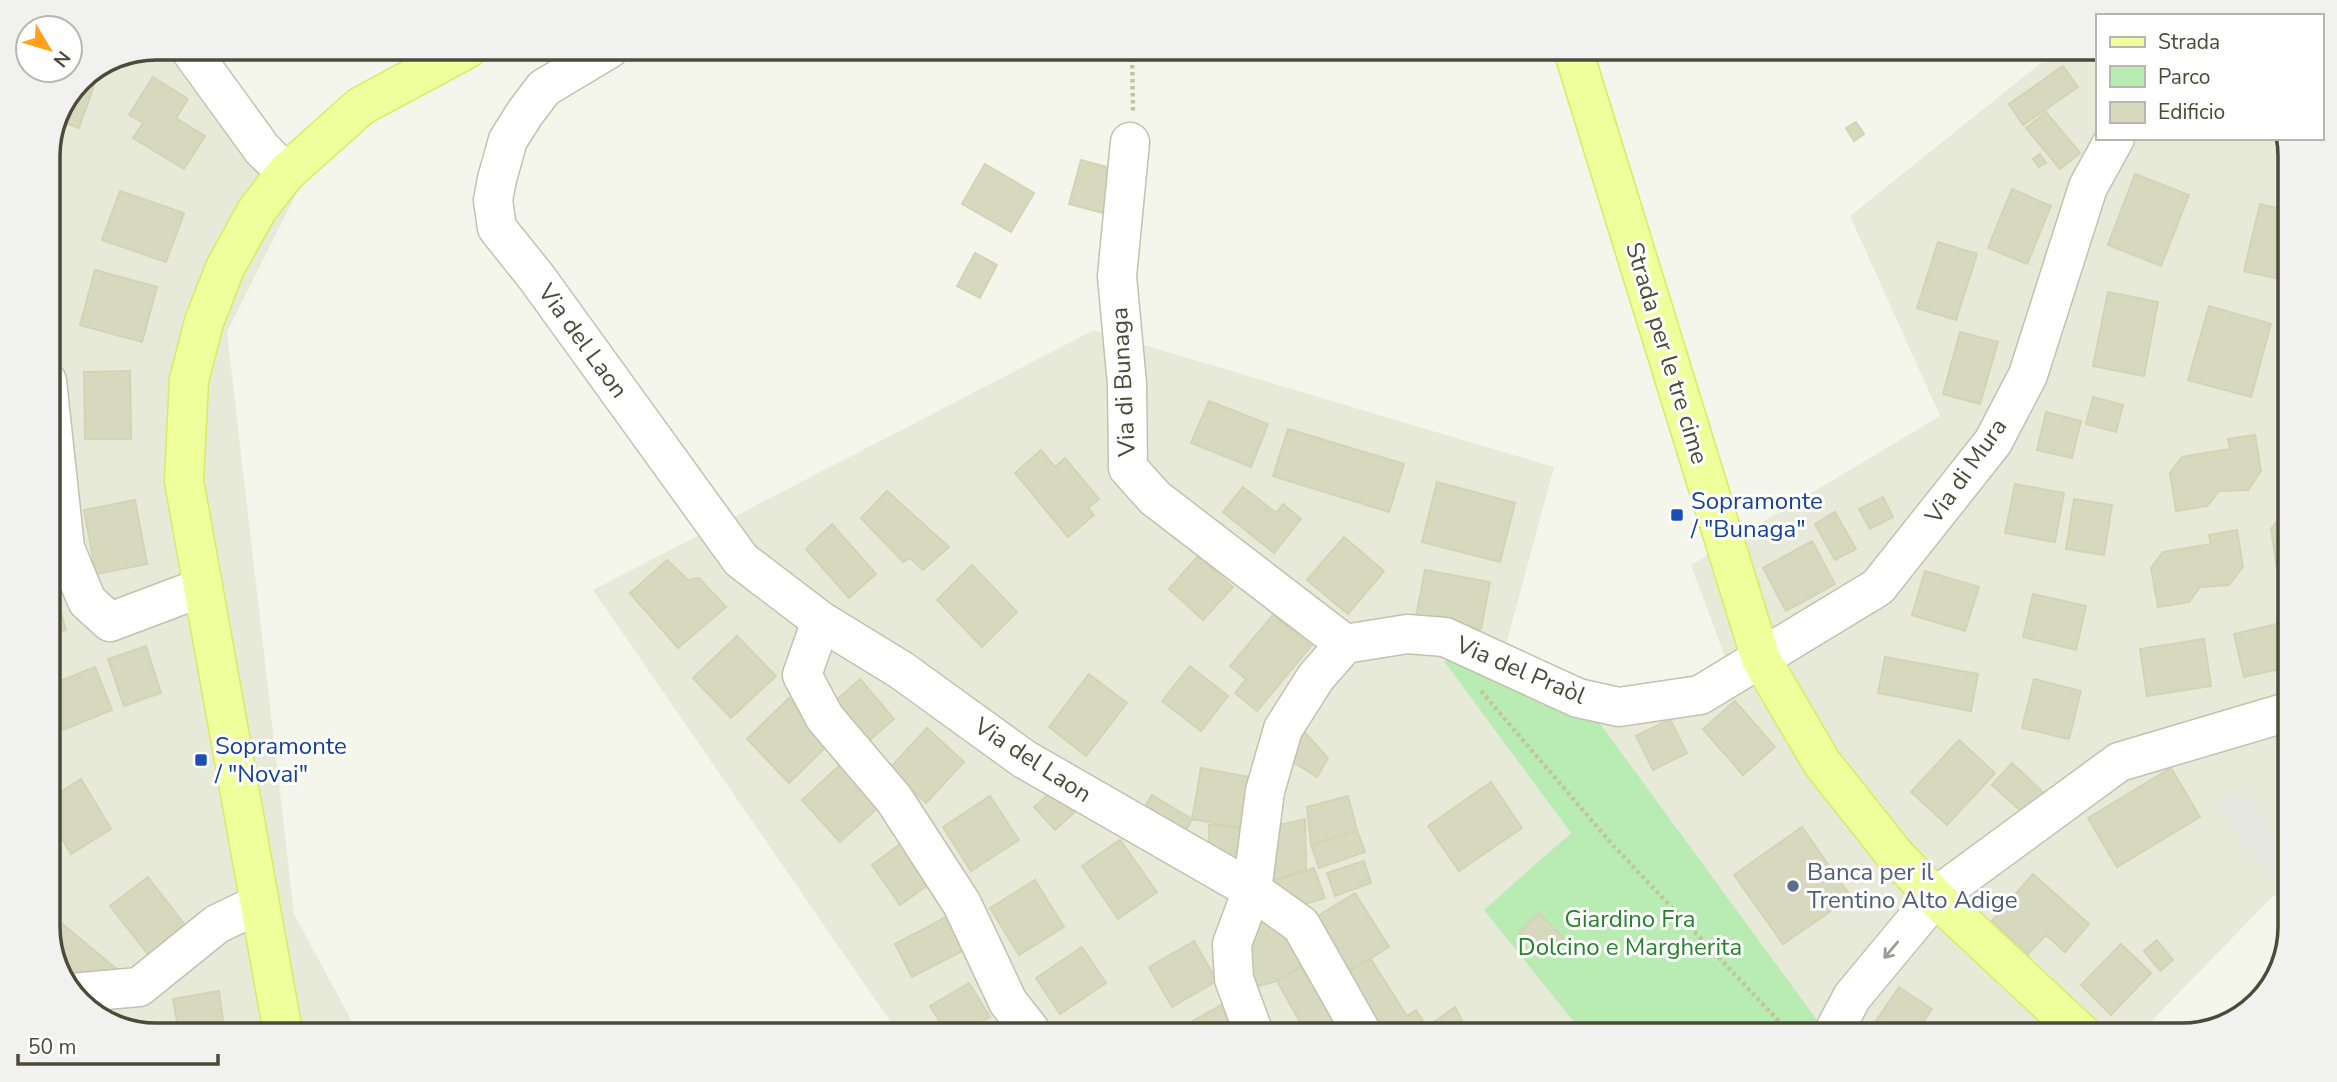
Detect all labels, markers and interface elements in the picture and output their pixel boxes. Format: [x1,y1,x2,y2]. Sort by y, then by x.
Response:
north arrow [14,14,84,84]
legend [2096,14,2323,140]
text: Strada [2158,28,2220,56]
text: N [47,45,76,72]
text: Parco [2158,63,2211,91]
text: Edificio [2158,98,2225,126]
street label: Strada per le tre cime [1618,238,1716,468]
street label: Via del Laon [530,277,635,405]
street label: Via di Bunaga [1103,306,1143,459]
street label: Via di Mura [1917,412,2014,531]
place label: Sopramonte / "Bunaga" [1690,485,1823,545]
marker: Sopramonte / "Bunaga" [1669,507,1685,523]
street label: Via del Praòl [1450,628,1591,712]
street label: Via del Laon [967,710,1098,810]
place label: Sopramonte / "Novai" [214,730,347,790]
marker: Sopramonte / "Novai" [193,752,209,768]
place label: Banca per il Trentino Alto Adige [1807,856,2018,916]
marker: Banca per il Trentino Alto Adige [1785,878,1801,894]
park label: Giardino Fra Dolcino e Margherita [1518,903,1742,963]
one-way arrow [1883,940,1899,958]
scale bar [18,1023,217,1066]
text: 50 m [28,1033,77,1061]

